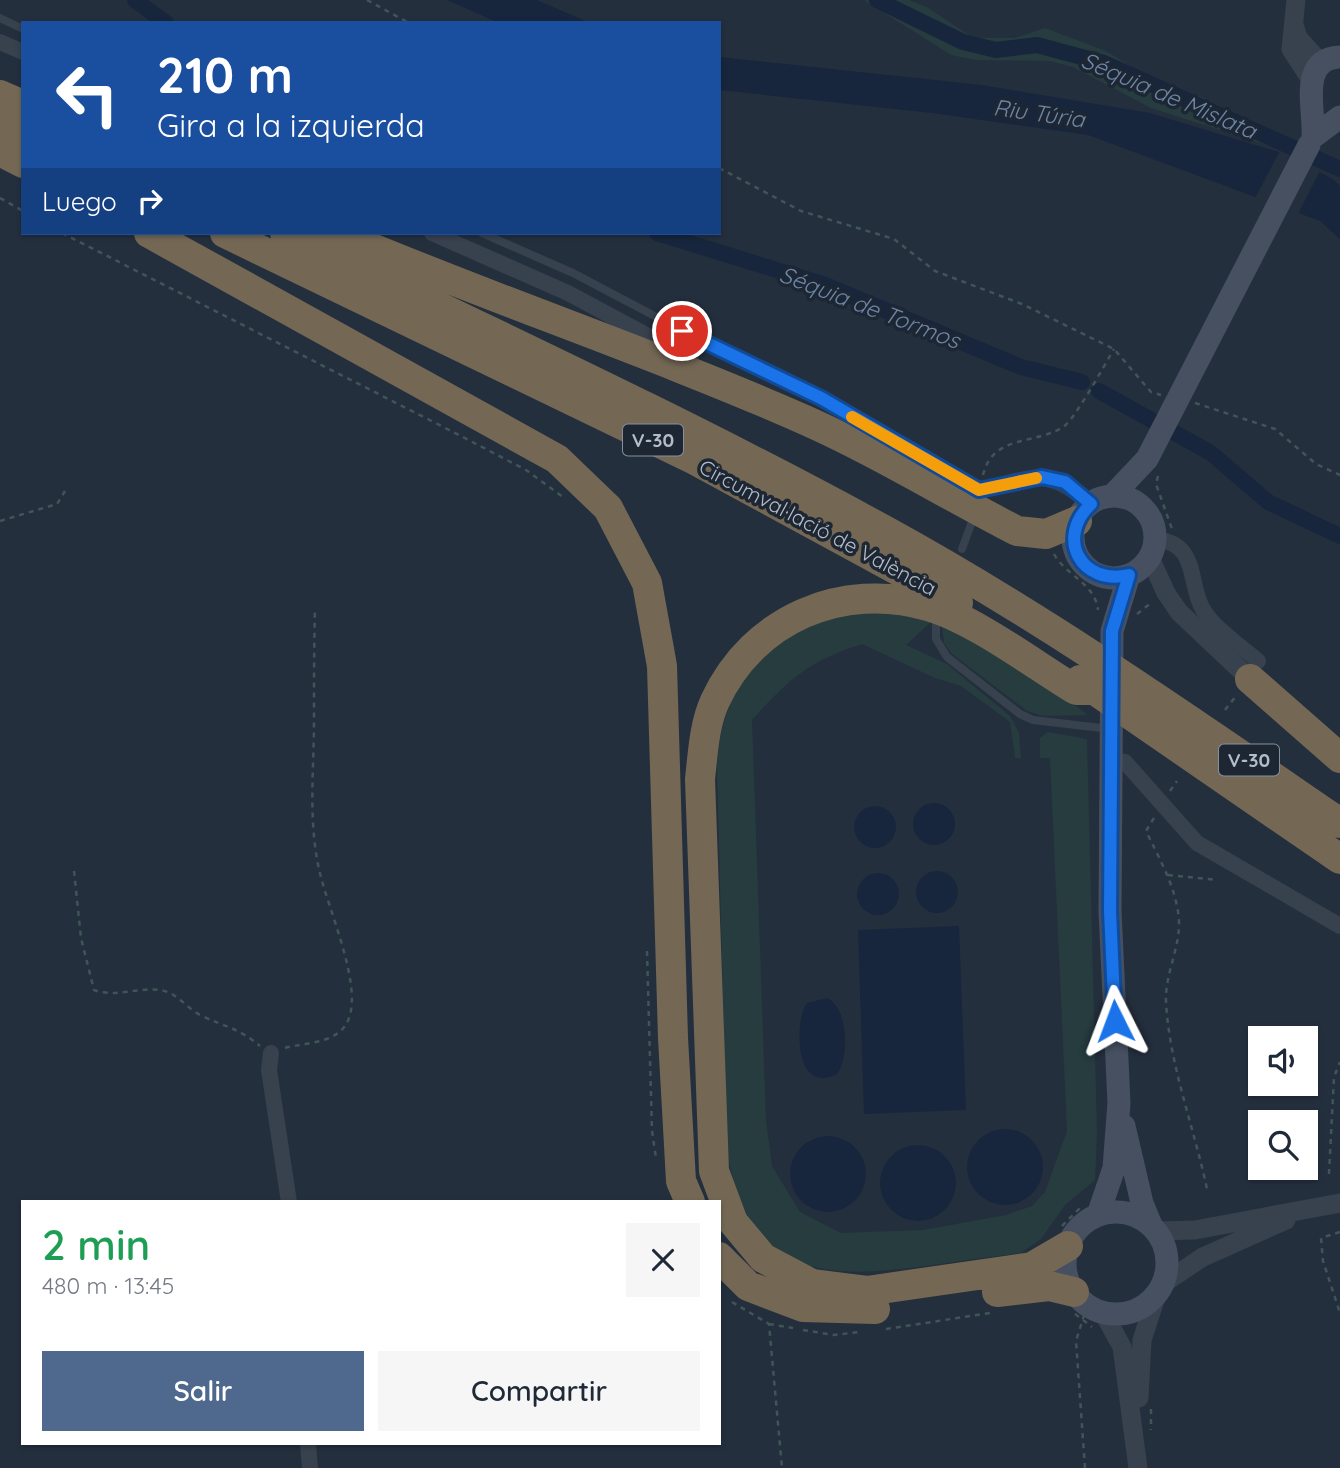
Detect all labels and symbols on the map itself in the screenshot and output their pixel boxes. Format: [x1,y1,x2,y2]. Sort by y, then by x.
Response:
water label: Séquia de Mislata [1077,45,1262,145]
water label: Riu Túria [992,92,1087,134]
water label: Séquia de Tormos [776,259,966,356]
pin [652,301,712,361]
road number: V-30 [623,424,683,456]
street label: Circumval·lació de València [695,453,941,601]
road number: V-30 [1219,744,1279,776]
position arrow [1078,984,1152,1058]

